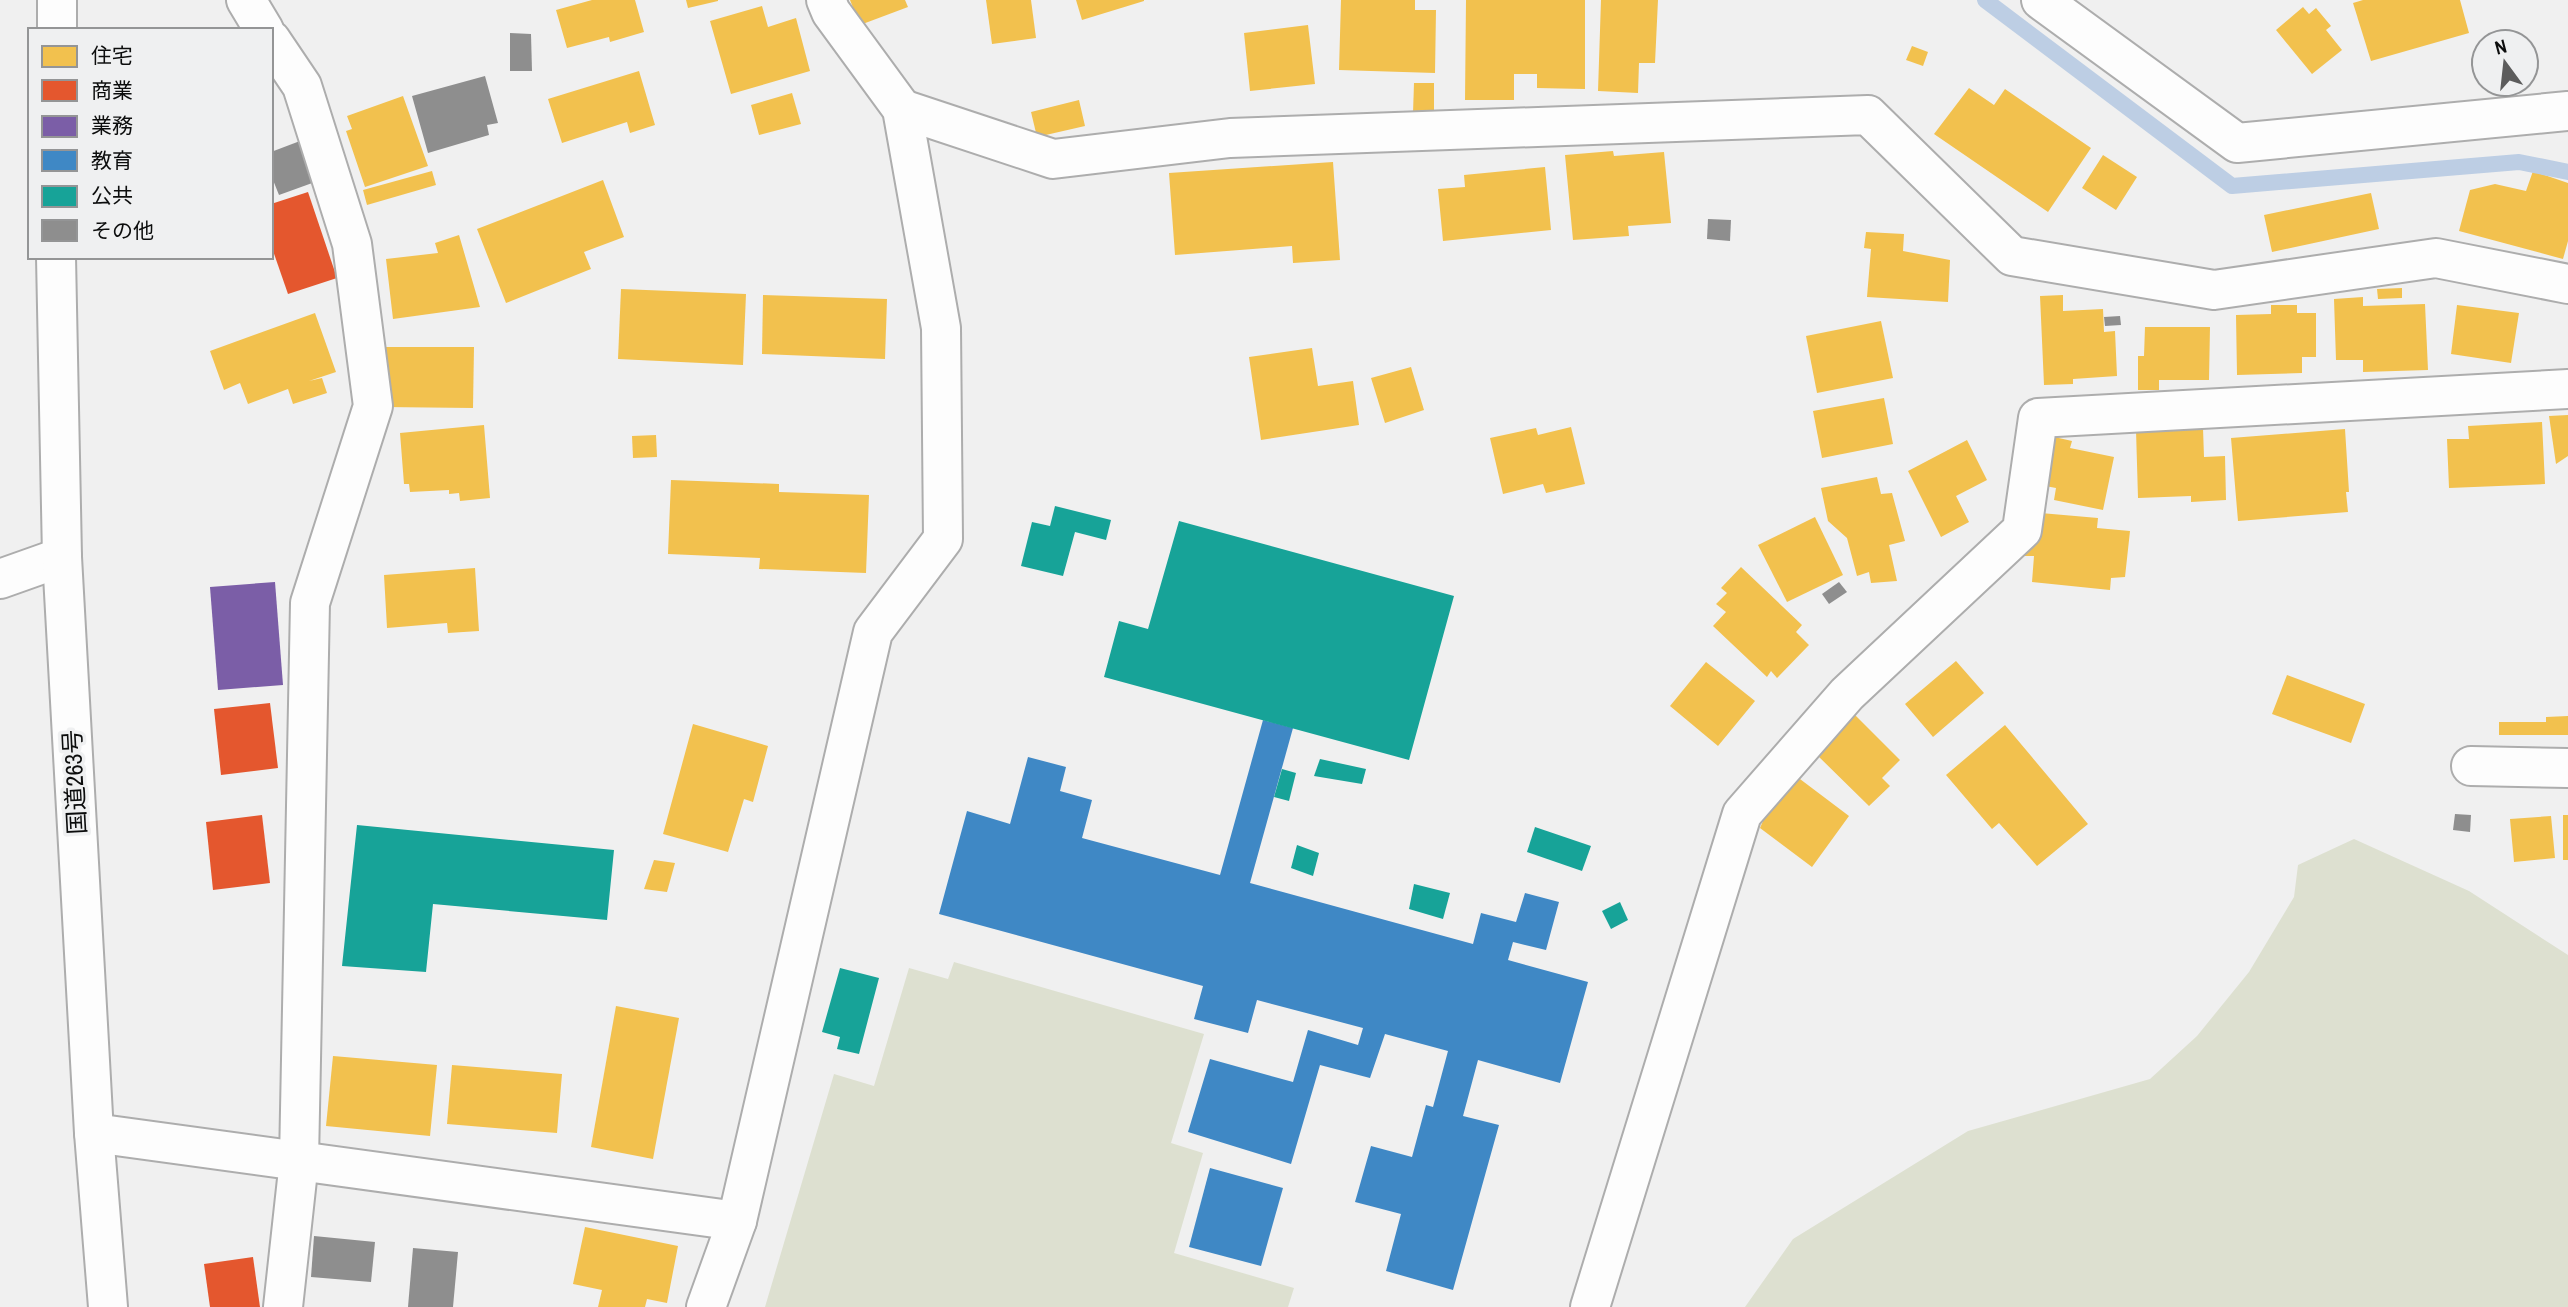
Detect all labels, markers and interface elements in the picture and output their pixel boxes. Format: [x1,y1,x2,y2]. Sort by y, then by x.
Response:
legend [28,28,273,259]
north arrow [2470,28,2540,98]
text: N [2492,33,2509,61]
text: 住宅 [91,41,133,70]
text: 商業 [91,76,133,105]
text: 業務 [91,111,133,140]
text: 教育 [91,146,133,175]
text: 公共 [91,181,133,210]
text: その他 [91,216,154,245]
street label: 国道263号 [55,729,93,835]

